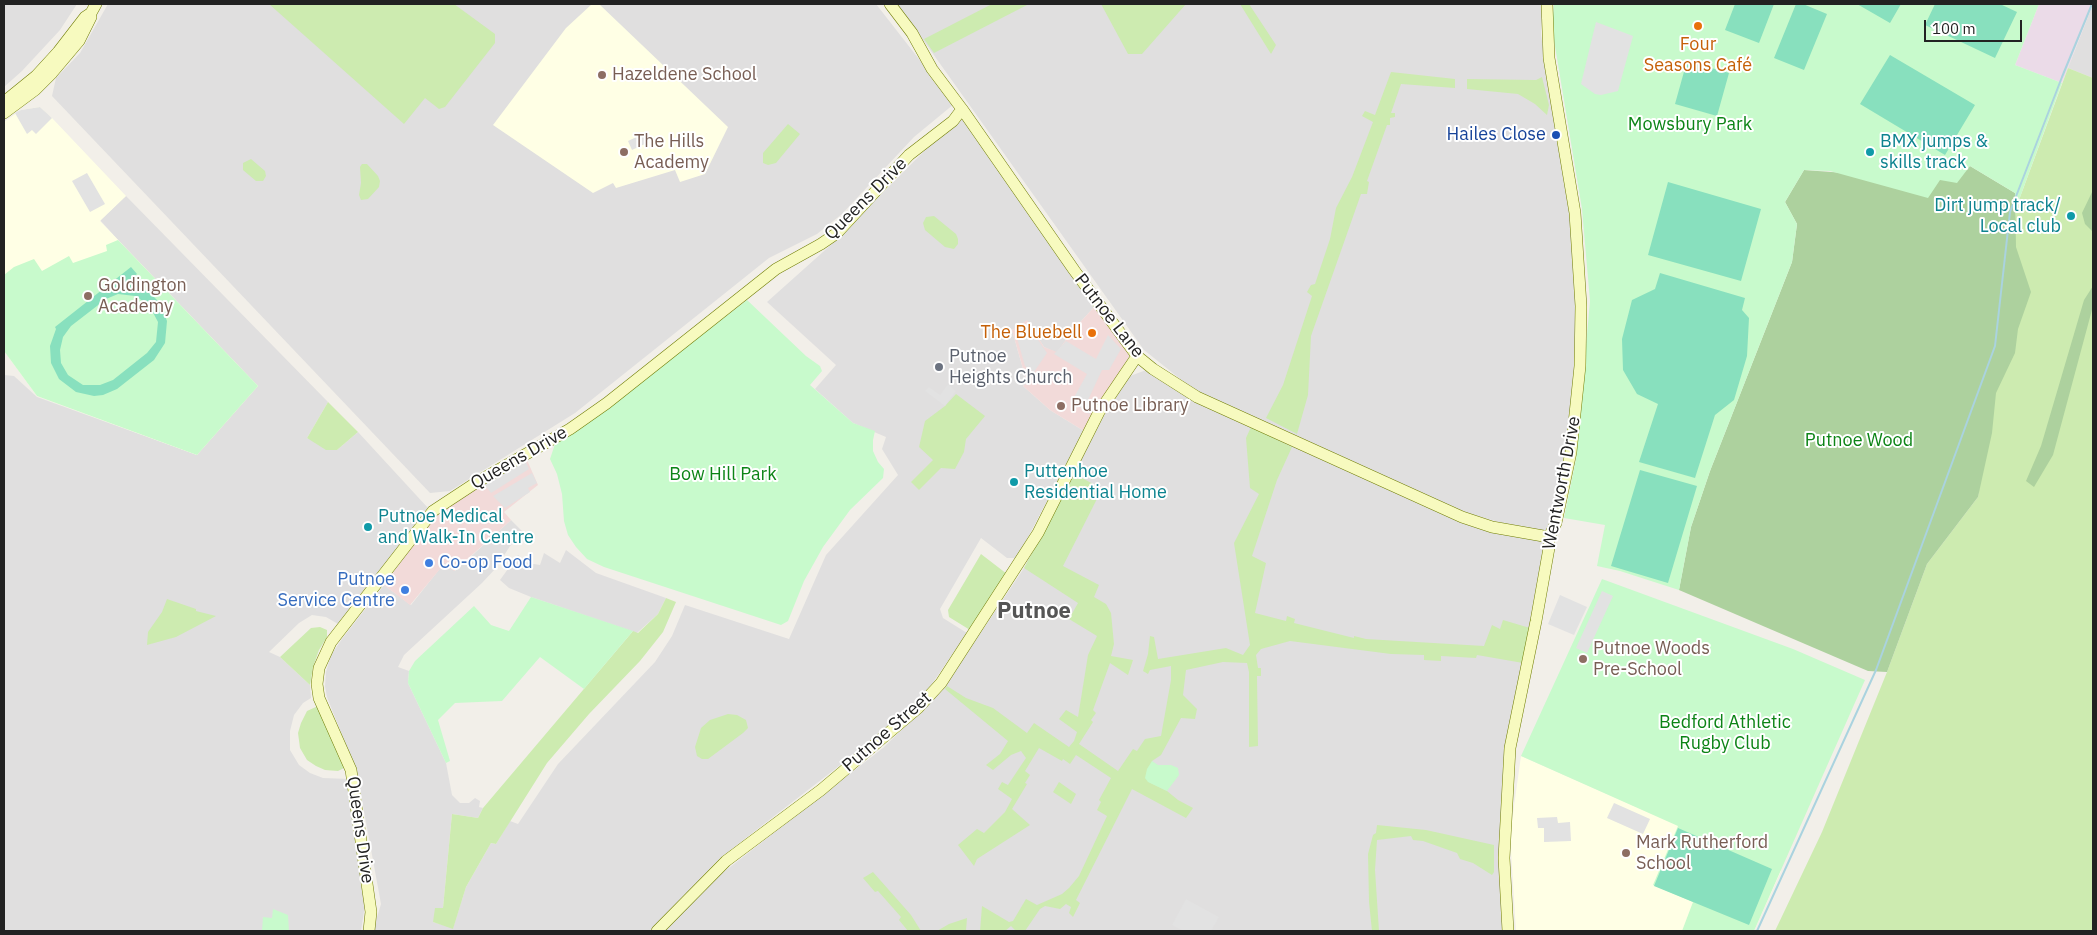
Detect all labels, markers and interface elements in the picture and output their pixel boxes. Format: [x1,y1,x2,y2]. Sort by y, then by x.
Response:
scale bar [1927,10,2024,42]
text: 100 m [1932,19,1976,38]
marker: Four Seasons Café [1692,20,1704,32]
place label: Four Seasons Café [1644,34,1752,76]
place label: Hazeldene School [612,64,757,86]
marker: Hazeldene School [596,69,608,81]
park label: Mowsbury Park [1628,114,1752,136]
place label: Hailes Close [1447,124,1546,146]
marker: Hailes Close [1550,129,1562,141]
place label: The Hills Academy [634,131,709,173]
place label: BMX jumps & skills track [1880,131,1988,173]
marker: The Hills Academy [618,146,630,158]
marker: BMX jumps & skills track [1864,146,1876,158]
street label: Queens Drive [820,153,912,245]
place label: Dirt jump track/ Local club [1934,195,2061,238]
marker: Dirt jump track/ Local club [2065,210,2077,222]
street label: Putnoe Lane [1070,270,1148,362]
place label: Goldington Academy [98,275,187,318]
marker: Goldington Academy [82,290,94,302]
place label: The Bluebell [981,322,1082,344]
marker: The Bluebell [1086,327,1098,339]
place label: Putnoe Heights Church [949,346,1073,388]
marker: Putnoe Heights Church [933,361,945,373]
place label: Putnoe Library [1071,395,1189,417]
marker: Putnoe Library [1055,400,1067,412]
street label: Wentworth Drive [1538,415,1586,551]
street label: Queens Drive [467,422,571,494]
park label: Putnoe Wood [1805,430,1913,452]
place label: Puttenhoe Residential Home [1024,461,1167,504]
park label: Bow Hill Park [669,464,777,486]
marker: Puttenhoe Residential Home [1008,476,1020,488]
place label: Putnoe Medical and Walk-In Centre [378,506,534,548]
marker: Putnoe Medical and Walk-In Centre [362,521,374,533]
place label: Co-op Food [439,552,533,574]
marker: Co-op Food [423,557,435,569]
place label: Putnoe Service Centre [277,569,395,612]
marker: Putnoe Service Centre [399,584,411,596]
district label: Putnoe [997,599,1071,625]
place label: Putnoe Woods Pre-School [1593,638,1710,681]
marker: Putnoe Woods Pre-School [1577,653,1589,665]
street label: Putnoe Street [838,687,936,777]
park label: Bedford Athletic Rugby Club [1659,712,1791,754]
street label: Queens Drive [342,775,378,885]
place label: Mark Rutherford School [1636,832,1768,874]
marker: Mark Rutherford School [1620,847,1632,859]

